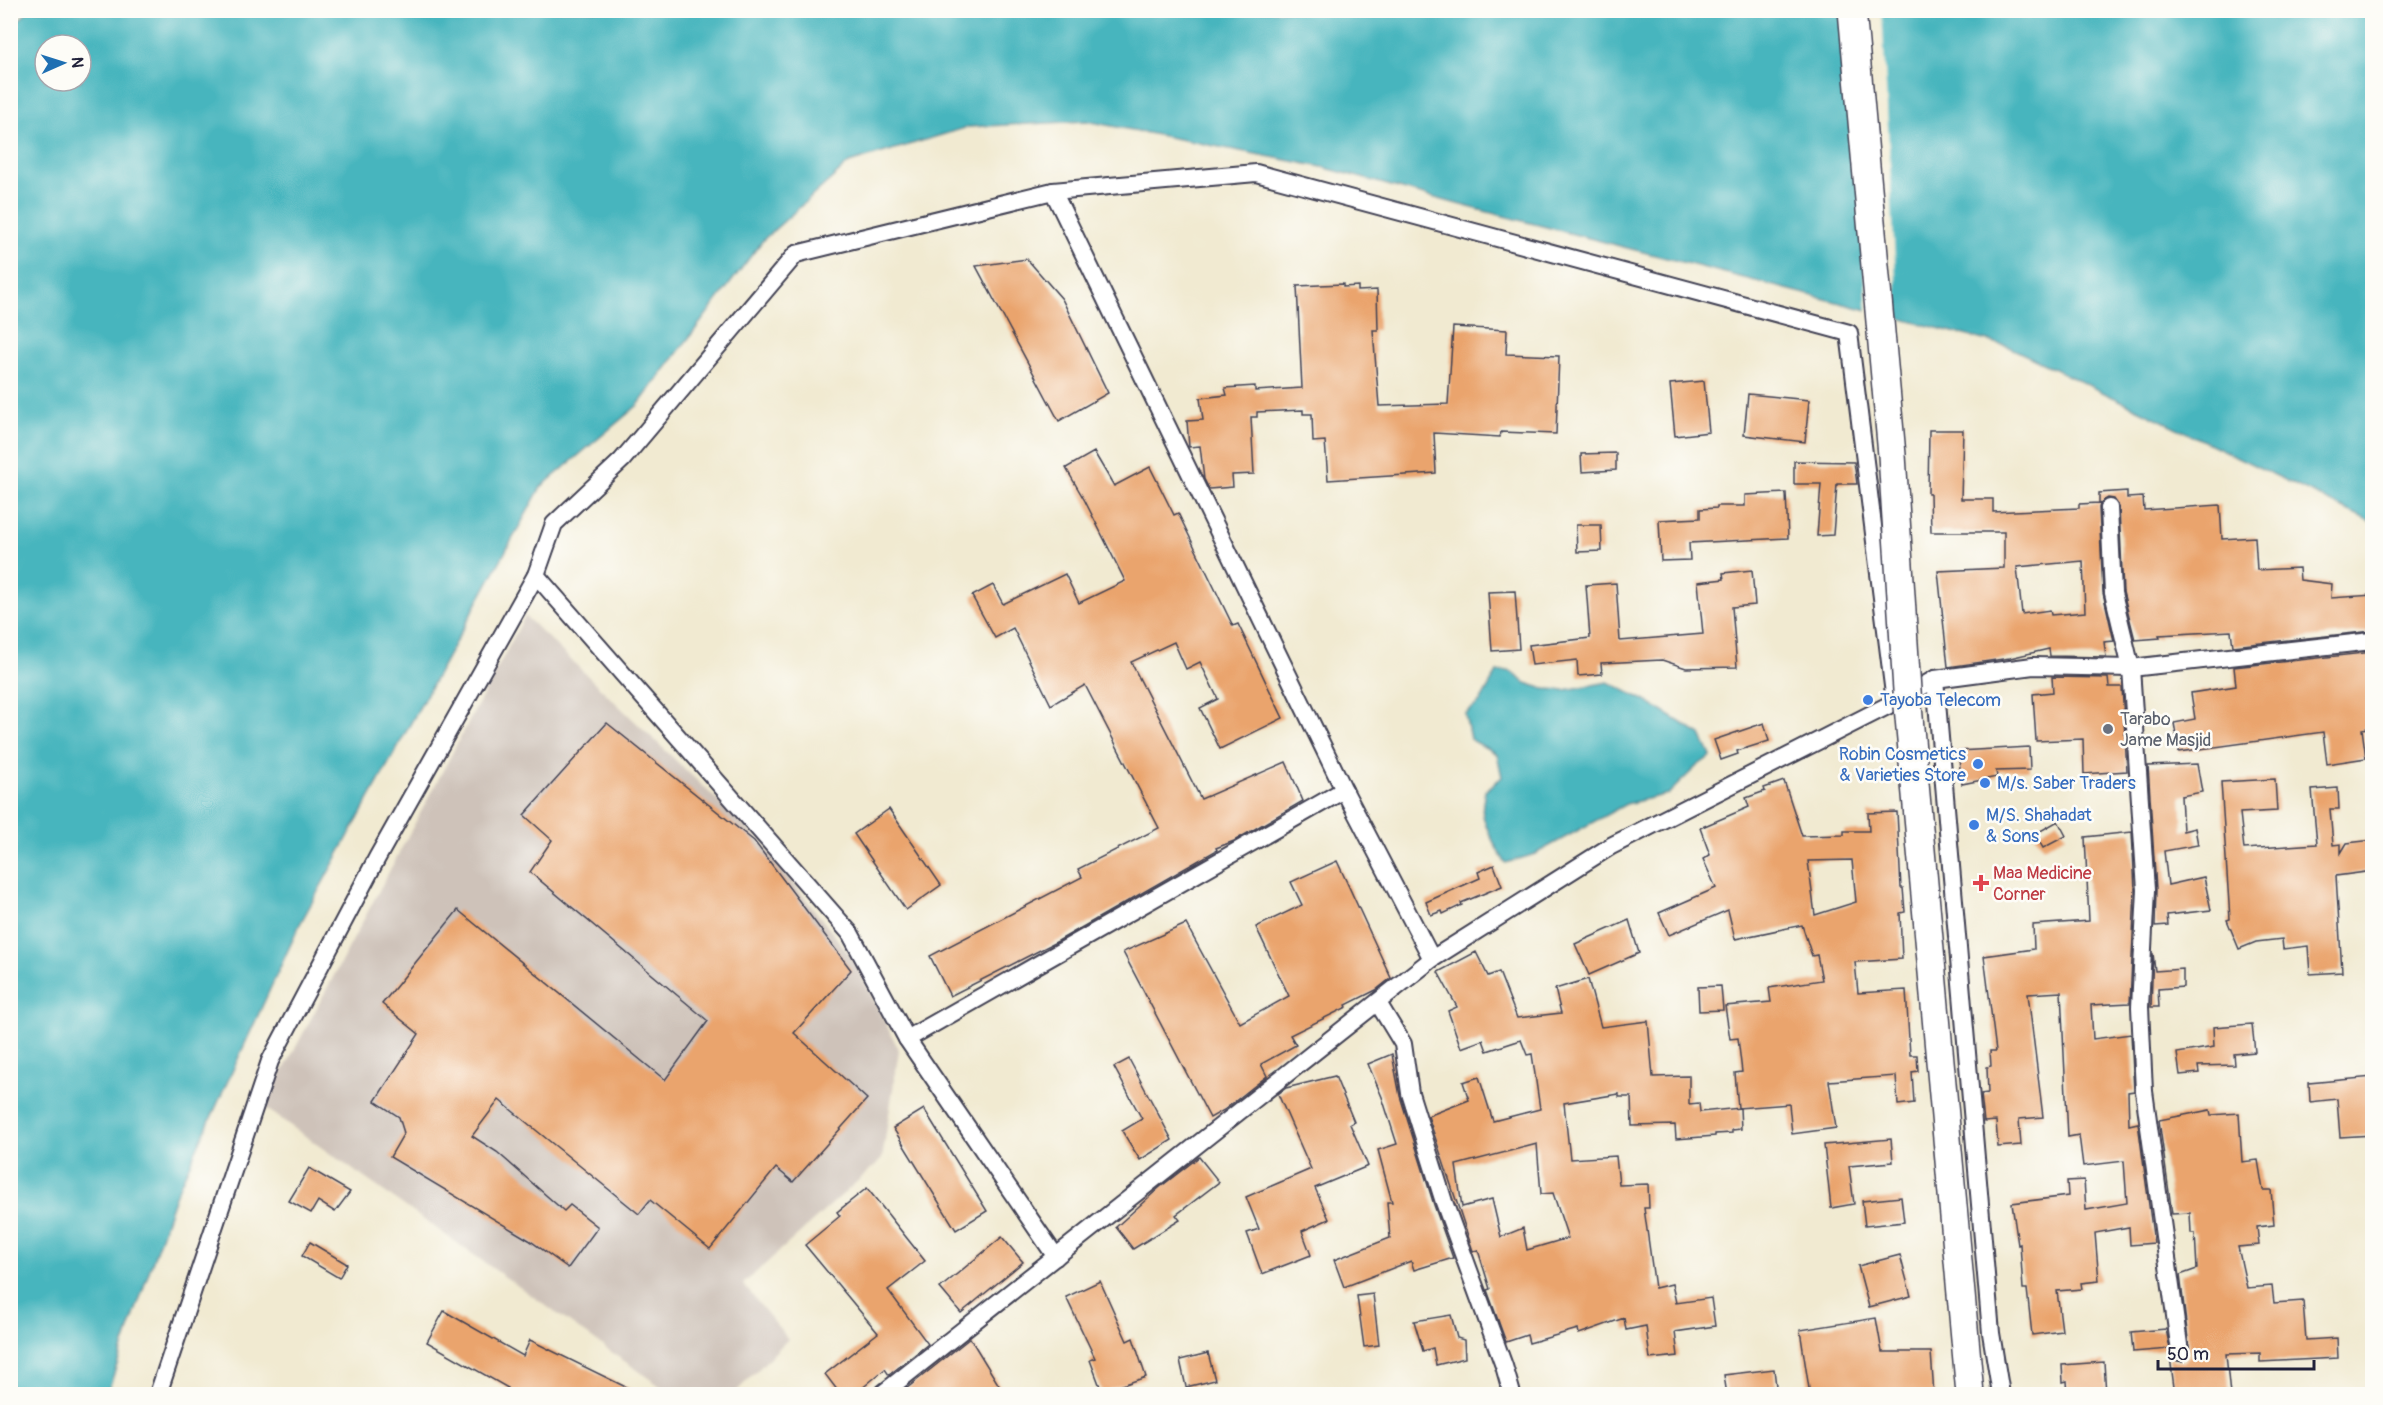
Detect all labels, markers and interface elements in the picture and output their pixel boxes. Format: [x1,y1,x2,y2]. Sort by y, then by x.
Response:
north arrow [33,33,93,93]
text: N [67,56,87,68]
place label: Tayoba Telecom [1880,689,2001,712]
marker: Tayoba Telecom [1861,693,1875,707]
place label: Tarabo Jame Masjid [2120,708,2211,752]
marker: Tarabo Jame Masjid [2101,722,2115,736]
place label: Robin Cosmetics & Varieties Store [1839,743,1966,787]
marker: Robin Cosmetics & Varieties Store [1971,757,1985,771]
place label: M/s. Saber Traders [1997,772,2136,795]
marker: M/s. Saber Traders [1978,776,1992,790]
place label: M/S. Shahadat & Sons [1986,804,2093,848]
marker: M/S. Shahadat & Sons [1967,818,1981,832]
place label: Maa Medicine Corner [1993,862,2092,906]
marker: Maa Medicine Corner [1974,876,1988,890]
scale bar [2158,1333,2314,1371]
text: 50 m [2167,1343,2209,1366]

